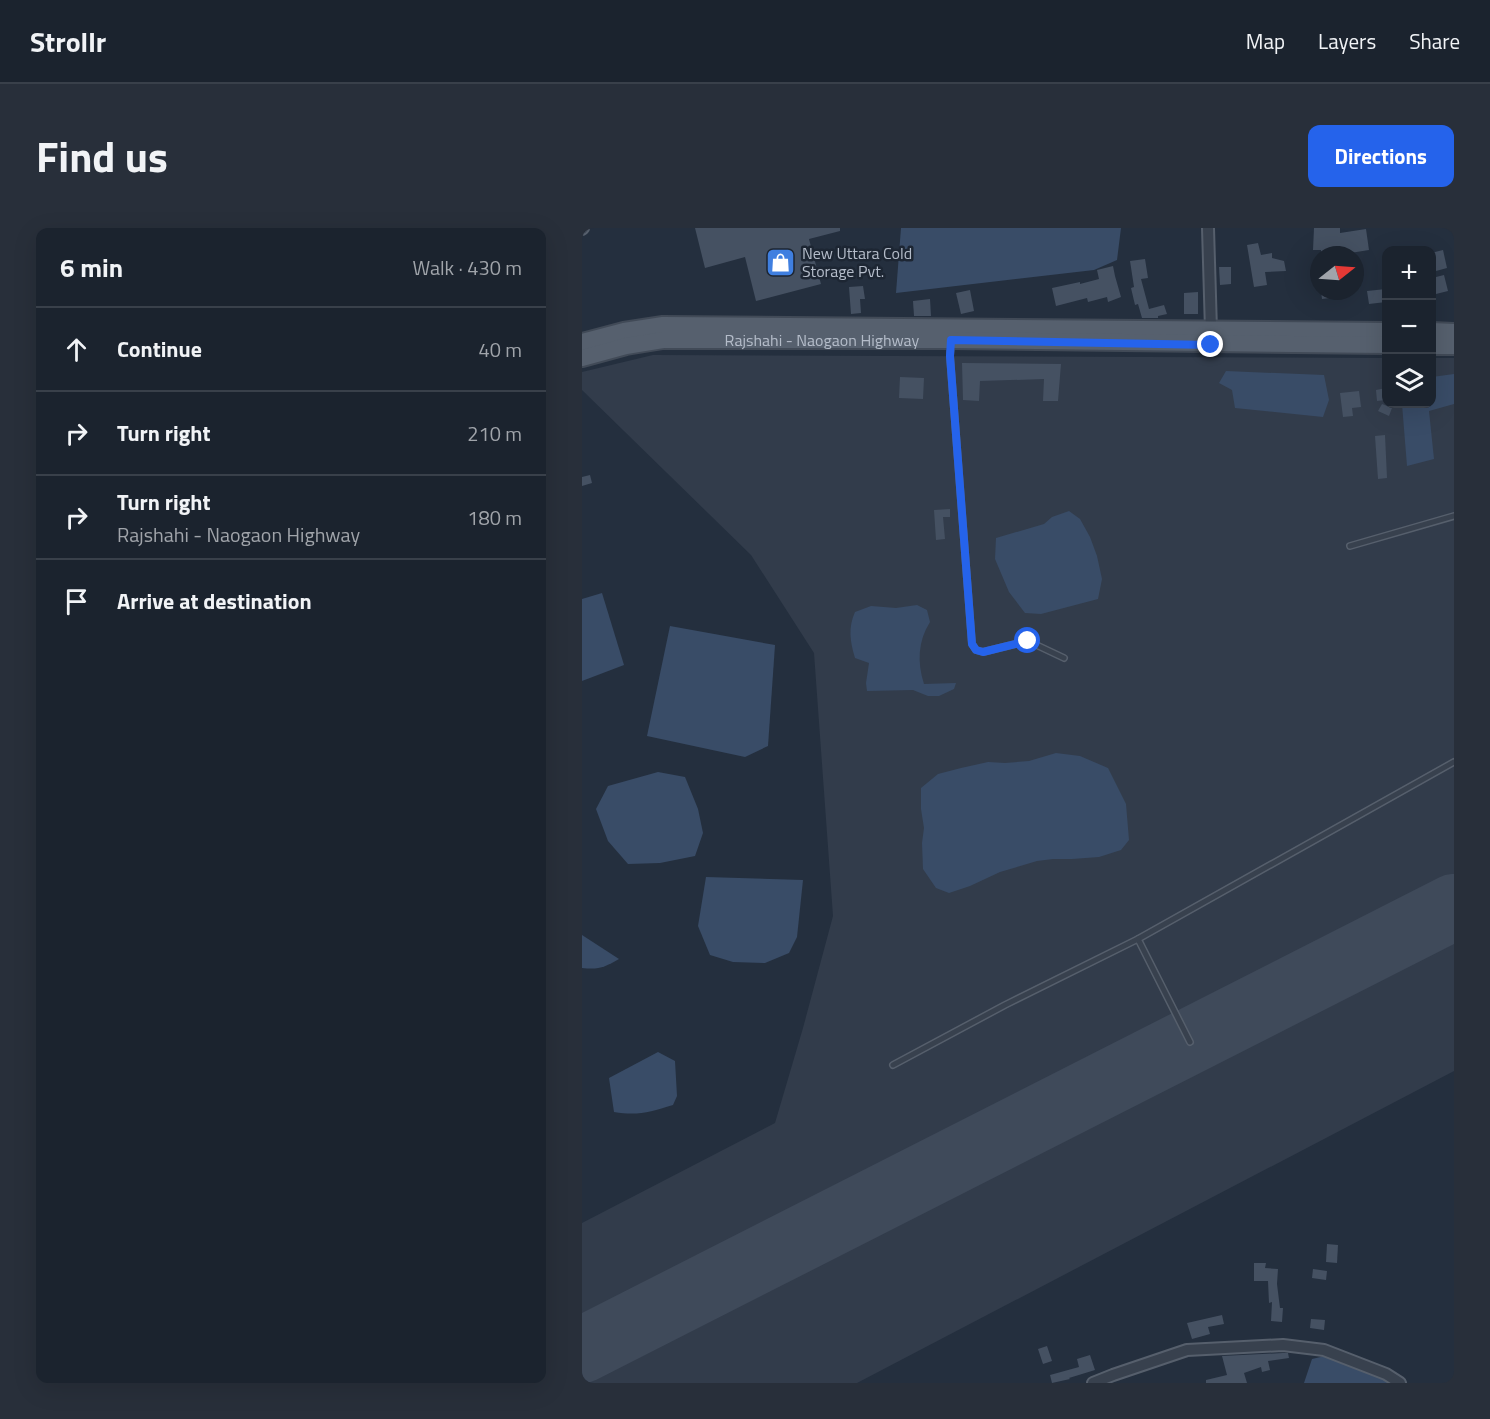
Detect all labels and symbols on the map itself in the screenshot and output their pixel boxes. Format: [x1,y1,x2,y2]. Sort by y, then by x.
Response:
place label: New Uttara Cold Storage Pvt. [802,241,912,283]
shop icon: New Uttara Cold Storage Pvt. [765,246,797,278]
north arrow [1310,246,1364,300]
street label: Rajshahi - Naogaon Highway [725,328,920,352]
route end [1197,331,1223,357]
route start [1014,627,1040,653]

